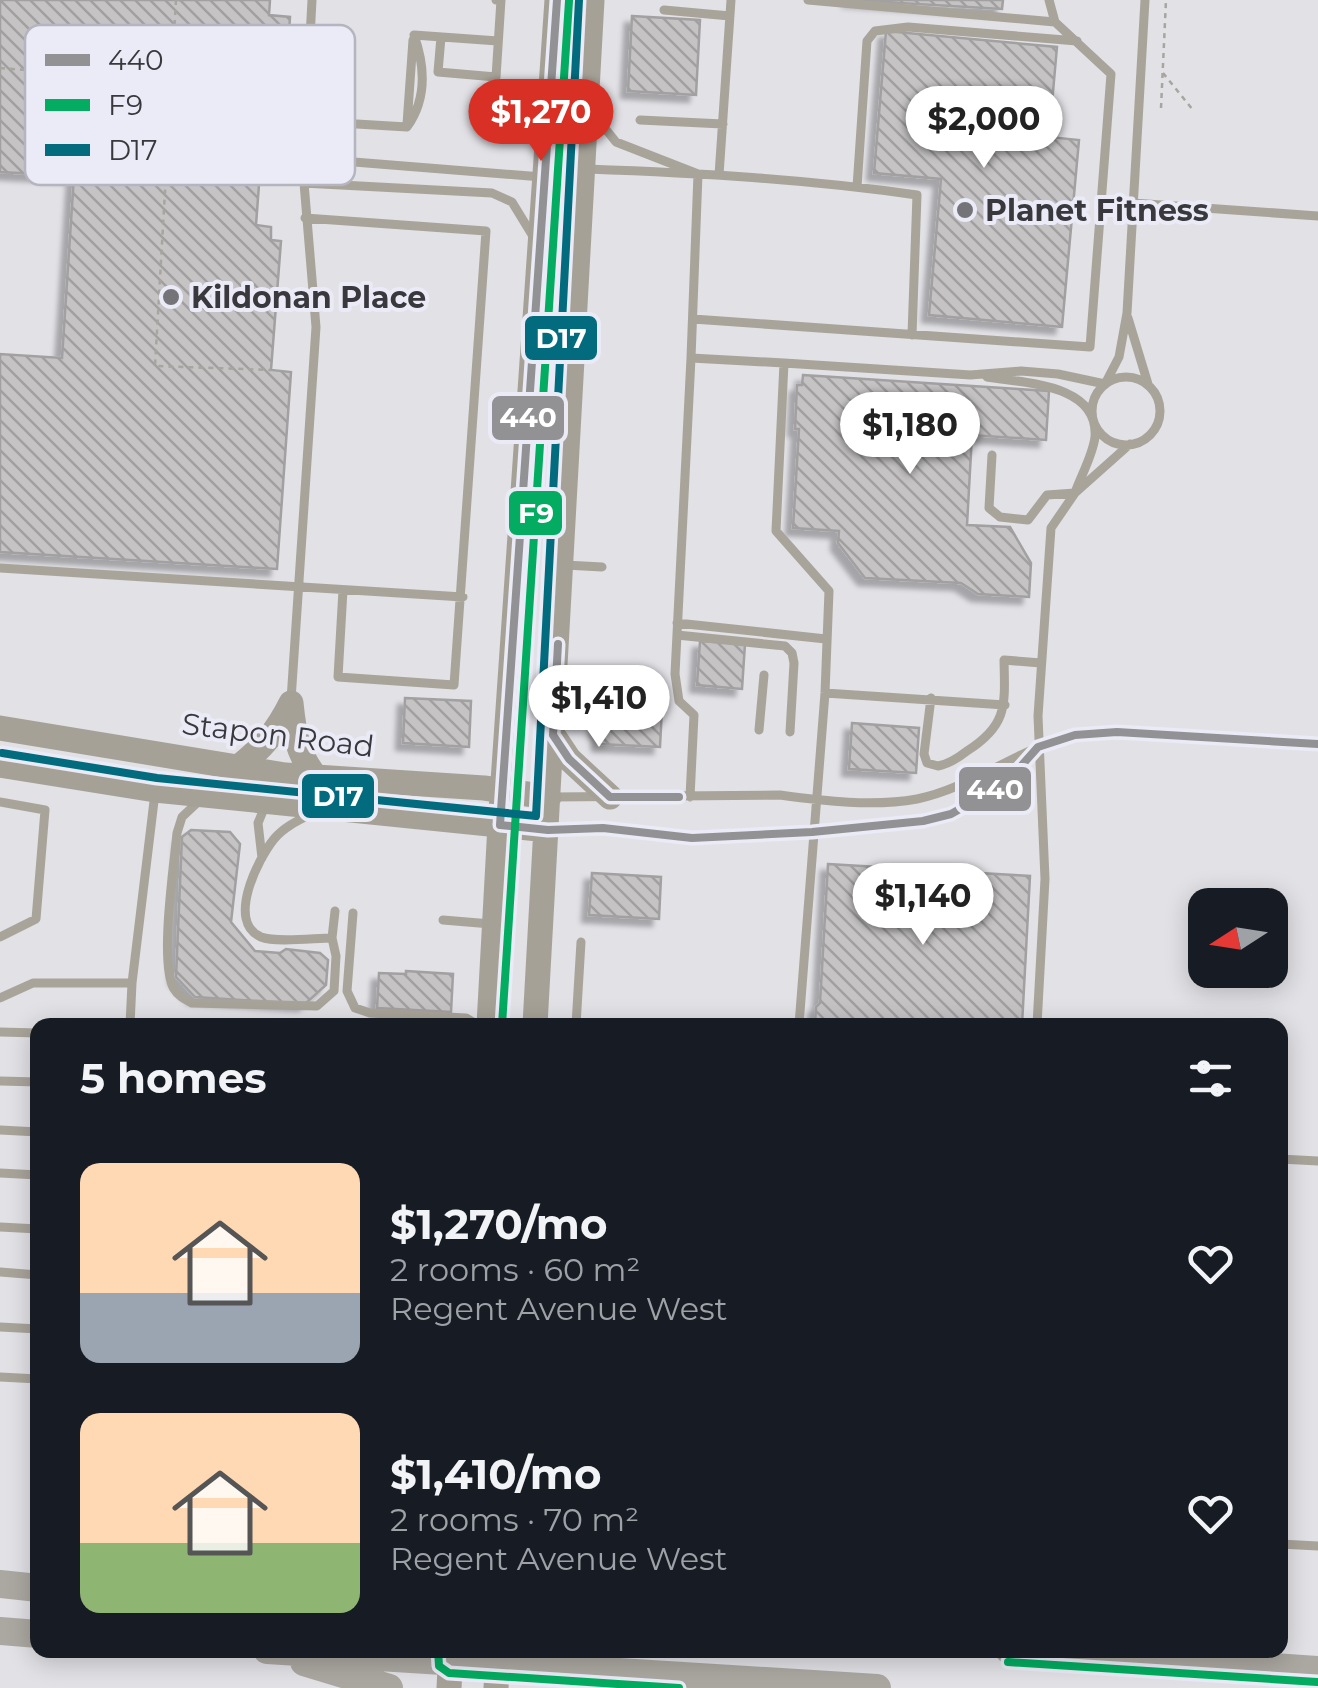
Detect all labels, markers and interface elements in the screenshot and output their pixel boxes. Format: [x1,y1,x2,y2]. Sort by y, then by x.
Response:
legend [25,25,355,185]
text: 440 [108,43,164,77]
pin: $1,270 [460,79,622,164]
pin: $2,000 [903,86,1065,171]
text: F9 [108,88,143,122]
text: $1,270 [490,92,592,131]
text: $2,000 [928,99,1040,138]
text: D17 [108,133,157,167]
place label: Planet Fitness [985,192,1209,229]
marker: Planet Fitness [954,199,976,221]
place label: Kildonan Place [191,279,426,316]
marker: Kildonan Place [160,286,182,308]
line badge: D17 [523,314,599,362]
text: D17 [535,321,587,355]
pin: $1,180 [829,392,991,477]
line badge: 440 [490,394,566,442]
text: 440 [499,400,557,434]
text: $1,180 [862,405,958,444]
line badge: F9 [507,489,564,537]
text: F9 [518,496,554,530]
pin: $1,410 [518,665,680,750]
text: $1,410 [551,678,647,717]
street label: Stapon Road [180,705,376,765]
line badge: 440 [957,765,1033,813]
line badge: D17 [300,772,376,820]
text: 440 [966,772,1024,806]
text: D17 [312,779,364,813]
pin: $1,140 [842,863,1004,948]
text: $1,140 [875,876,971,915]
north arrow [1188,888,1288,988]
map controls [1188,888,1288,988]
icon: filters [1183,1051,1238,1106]
text: 5 homes [80,1052,267,1104]
text: $1,270/mo [390,1198,607,1250]
icon: home [160,1203,280,1323]
icon: heart [1183,1236,1238,1291]
text: 2 rooms · 60 m² [390,1250,640,1289]
text: Regent Avenue West [390,1289,728,1328]
text: $1,410/mo [390,1448,601,1500]
icon: home [160,1453,280,1573]
icon: heart [1183,1486,1238,1541]
text: 2 rooms · 70 m² [390,1500,639,1539]
text: Regent Avenue West [390,1539,728,1578]

